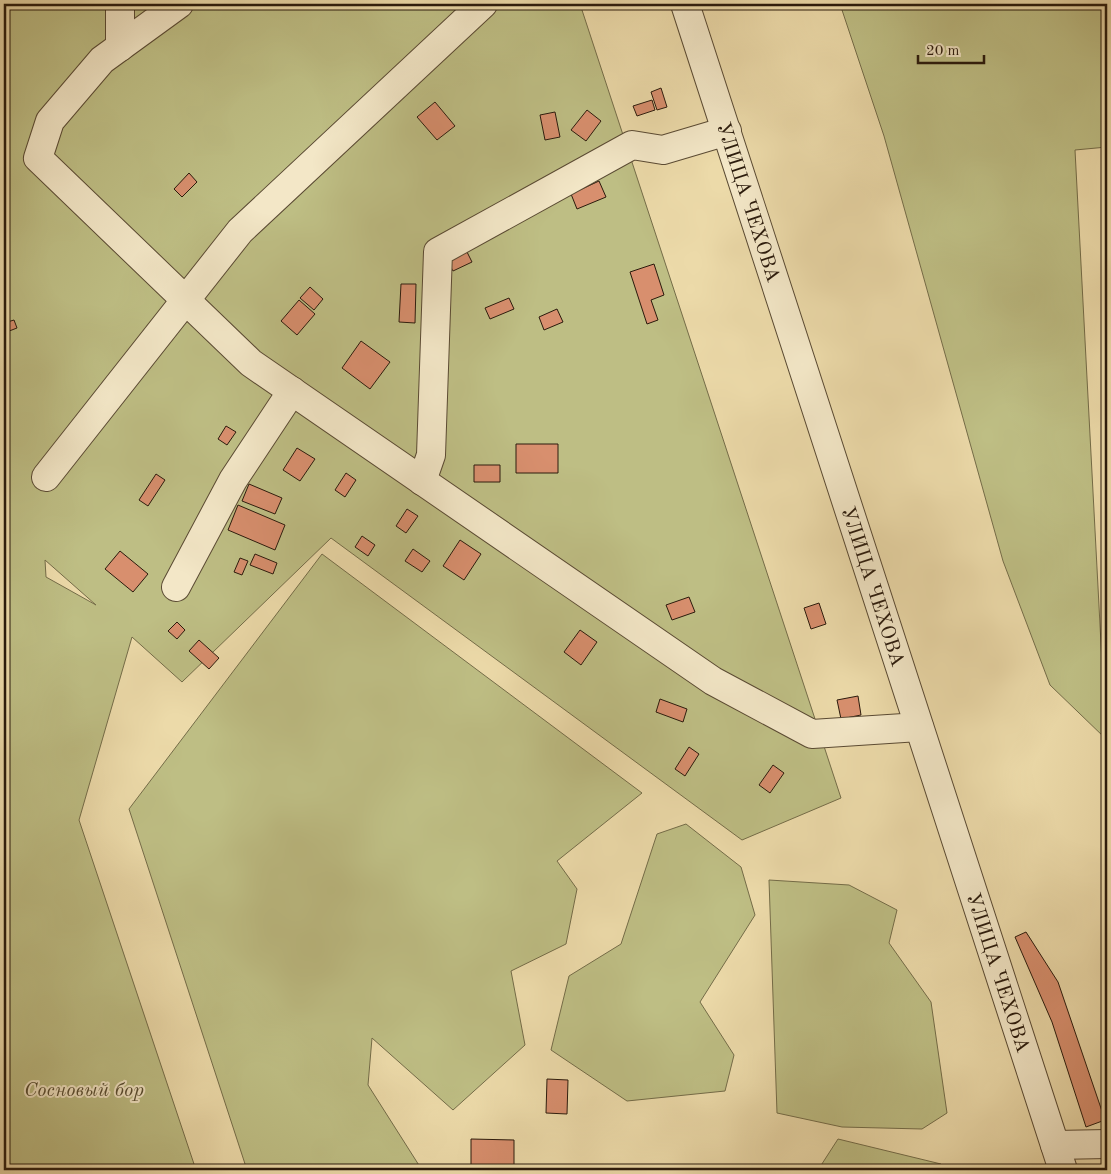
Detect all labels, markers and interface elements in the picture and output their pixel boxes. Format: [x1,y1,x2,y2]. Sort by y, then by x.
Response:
scale bar [918,32,985,64]
text: 20 m [926,44,960,59]
street label: УЛИЦА ЧЕХОВА [712,120,782,285]
street label: УЛИЦА ЧЕХОВА [837,504,907,669]
street label: УЛИЦА ЧЕХОВА [962,891,1032,1055]
park label: Сосновый бор [24,1081,144,1101]

